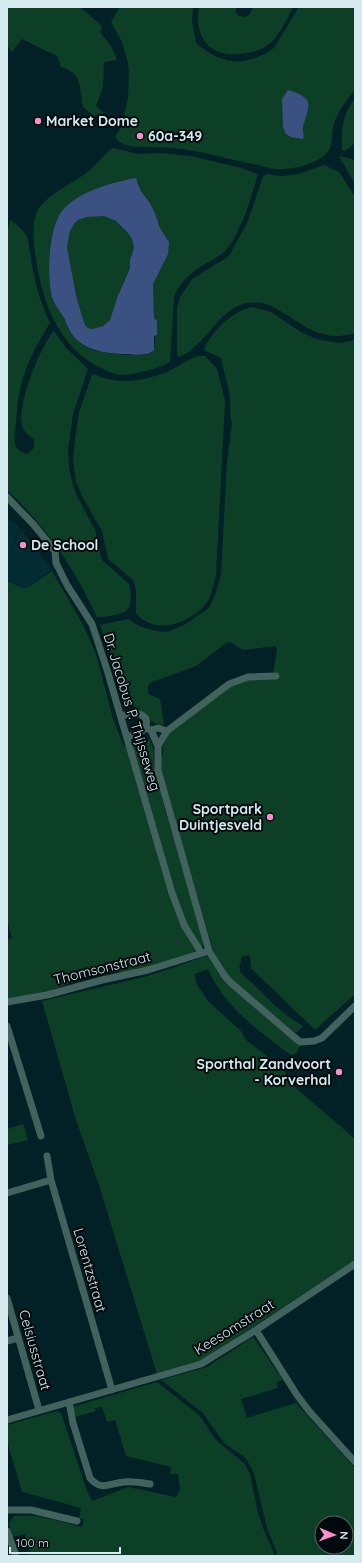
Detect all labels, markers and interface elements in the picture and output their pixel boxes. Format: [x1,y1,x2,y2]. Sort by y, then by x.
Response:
place label: Market Dome [46,112,138,130]
marker: Market Dome [33,116,43,126]
place label: 60a-349 [148,127,202,145]
marker: 60a-349 [135,131,145,141]
place label: De School [31,536,98,554]
marker: De School [18,540,28,550]
street label: Dr. Jacobus P. Thijsseweg [99,631,165,793]
place label: Sportpark Duintjesveld [179,800,262,834]
marker: Sportpark Duintjesveld [265,812,275,822]
street label: Thomsonstraat [52,947,153,989]
place label: Sporthal Zandvoort - Korverhal [197,1055,331,1089]
marker: Sporthal Zandvoort - Korverhal [334,1067,344,1077]
street label: Lorentzstraat [69,1226,111,1314]
street label: Keesomstraat [191,1295,278,1359]
street label: Celsiusstraat [15,1308,55,1392]
north arrow [314,1515,354,1555]
scale bar [10,1529,120,1555]
text: N [337,1531,351,1540]
text: 100 m [16,1535,49,1550]

